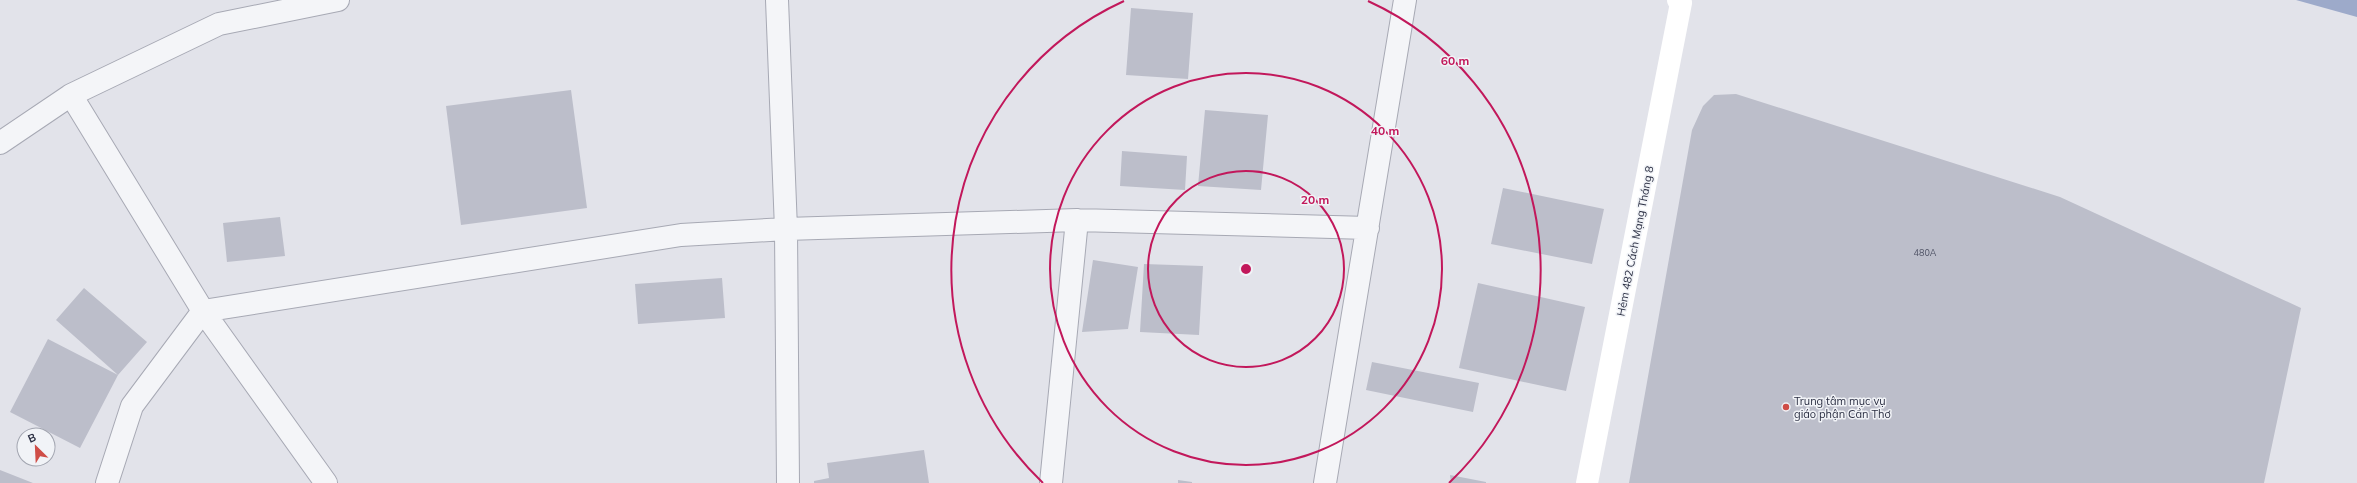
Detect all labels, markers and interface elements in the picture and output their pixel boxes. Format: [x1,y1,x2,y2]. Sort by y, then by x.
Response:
text: 60 m [1441,53,1469,68]
text: 40 m [1371,123,1399,138]
street label: Hẻm 482 Cách Mạng Tháng 8 [1614,164,1657,317]
text: 20 m [1301,192,1329,207]
house number: 480A [1914,247,1937,258]
centre of rings [1239,262,1253,276]
place label: Trung tâm mục vụ giáo phận Cần Thơ [1794,394,1891,421]
marker: Trung tâm mục vụ giáo phận Cần Thơ [1781,402,1791,412]
north arrow [16,427,56,467]
text: B [26,430,39,446]

